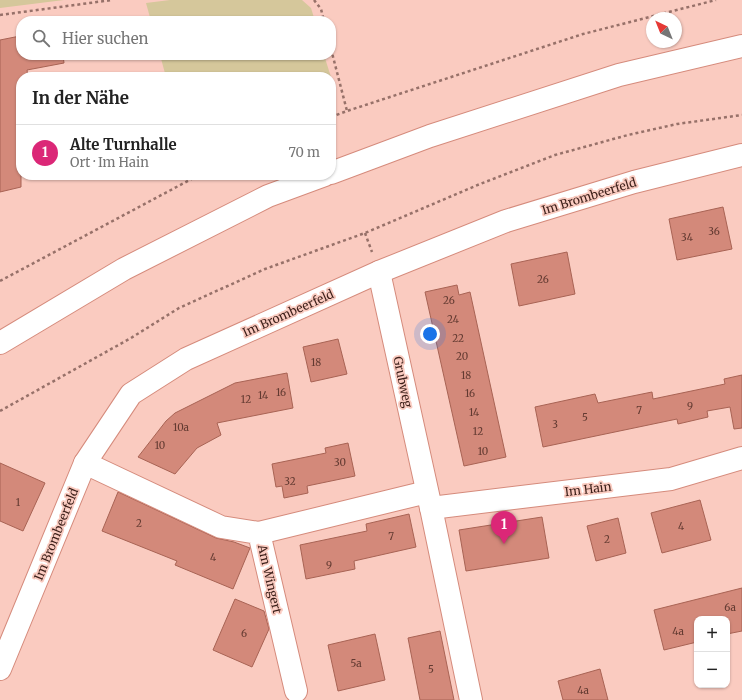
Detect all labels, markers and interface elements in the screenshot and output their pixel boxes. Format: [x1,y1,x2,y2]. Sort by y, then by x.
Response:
north arrow [646,12,682,48]
search box [16,16,336,60]
icon: search [30,27,52,49]
text: Hier suchen [62,29,149,48]
text: In der Nähe [32,87,129,109]
text: Alte Turnhalle [70,135,177,154]
text: 1 [42,144,48,161]
text: 70 m [289,144,320,161]
text: Ort · Im Hain [70,154,149,171]
street label: Im Brombeerfeld [540,174,638,218]
house number: 36 [708,225,720,238]
house number: 34 [681,231,693,244]
house number: 26 [537,273,549,286]
street label: Im Brombeerfeld [240,286,336,340]
house number: 26 [443,294,455,307]
house number: 24 [447,313,459,326]
your location [420,324,440,344]
house number: 22 [452,332,464,345]
house number: 20 [456,350,468,363]
street label: Grubweg [390,355,416,410]
house number: 18 [311,356,321,369]
house number: 18 [461,369,471,382]
house number: 16 [276,386,286,399]
house number: 16 [465,387,475,400]
house number: 14 [258,389,268,402]
house number: 12 [241,393,251,406]
house number: 9 [687,400,693,413]
house number: 7 [636,404,642,417]
house number: 14 [469,406,479,419]
house number: 5 [582,411,588,424]
house number: 3 [552,418,558,431]
house number: 10a [173,421,190,434]
house number: 12 [473,425,483,438]
house number: 10 [155,439,165,452]
house number: 10 [478,445,488,458]
house number: 30 [334,456,346,469]
house number: 32 [284,475,296,488]
street label: Im Hain [564,479,612,499]
street label: Im Brombeerfeld [31,486,81,582]
house number: 1 [16,496,21,509]
pin: 1 [491,511,517,544]
house number: 2 [136,517,142,530]
house number: 4 [678,520,684,533]
house number: 7 [388,530,394,543]
house number: 2 [604,533,610,546]
street label: Am Wingert [255,542,285,615]
house number: 4 [210,551,216,564]
house number: 9 [326,559,332,572]
house number: 6a [724,601,736,614]
map controls [694,616,730,688]
button: + [694,616,730,652]
house number: 4a [672,625,684,638]
house number: 6 [241,627,247,640]
button: − [694,652,730,688]
house number: 5a [350,657,362,670]
house number: 5 [428,663,434,676]
house number: 4a [577,684,589,697]

